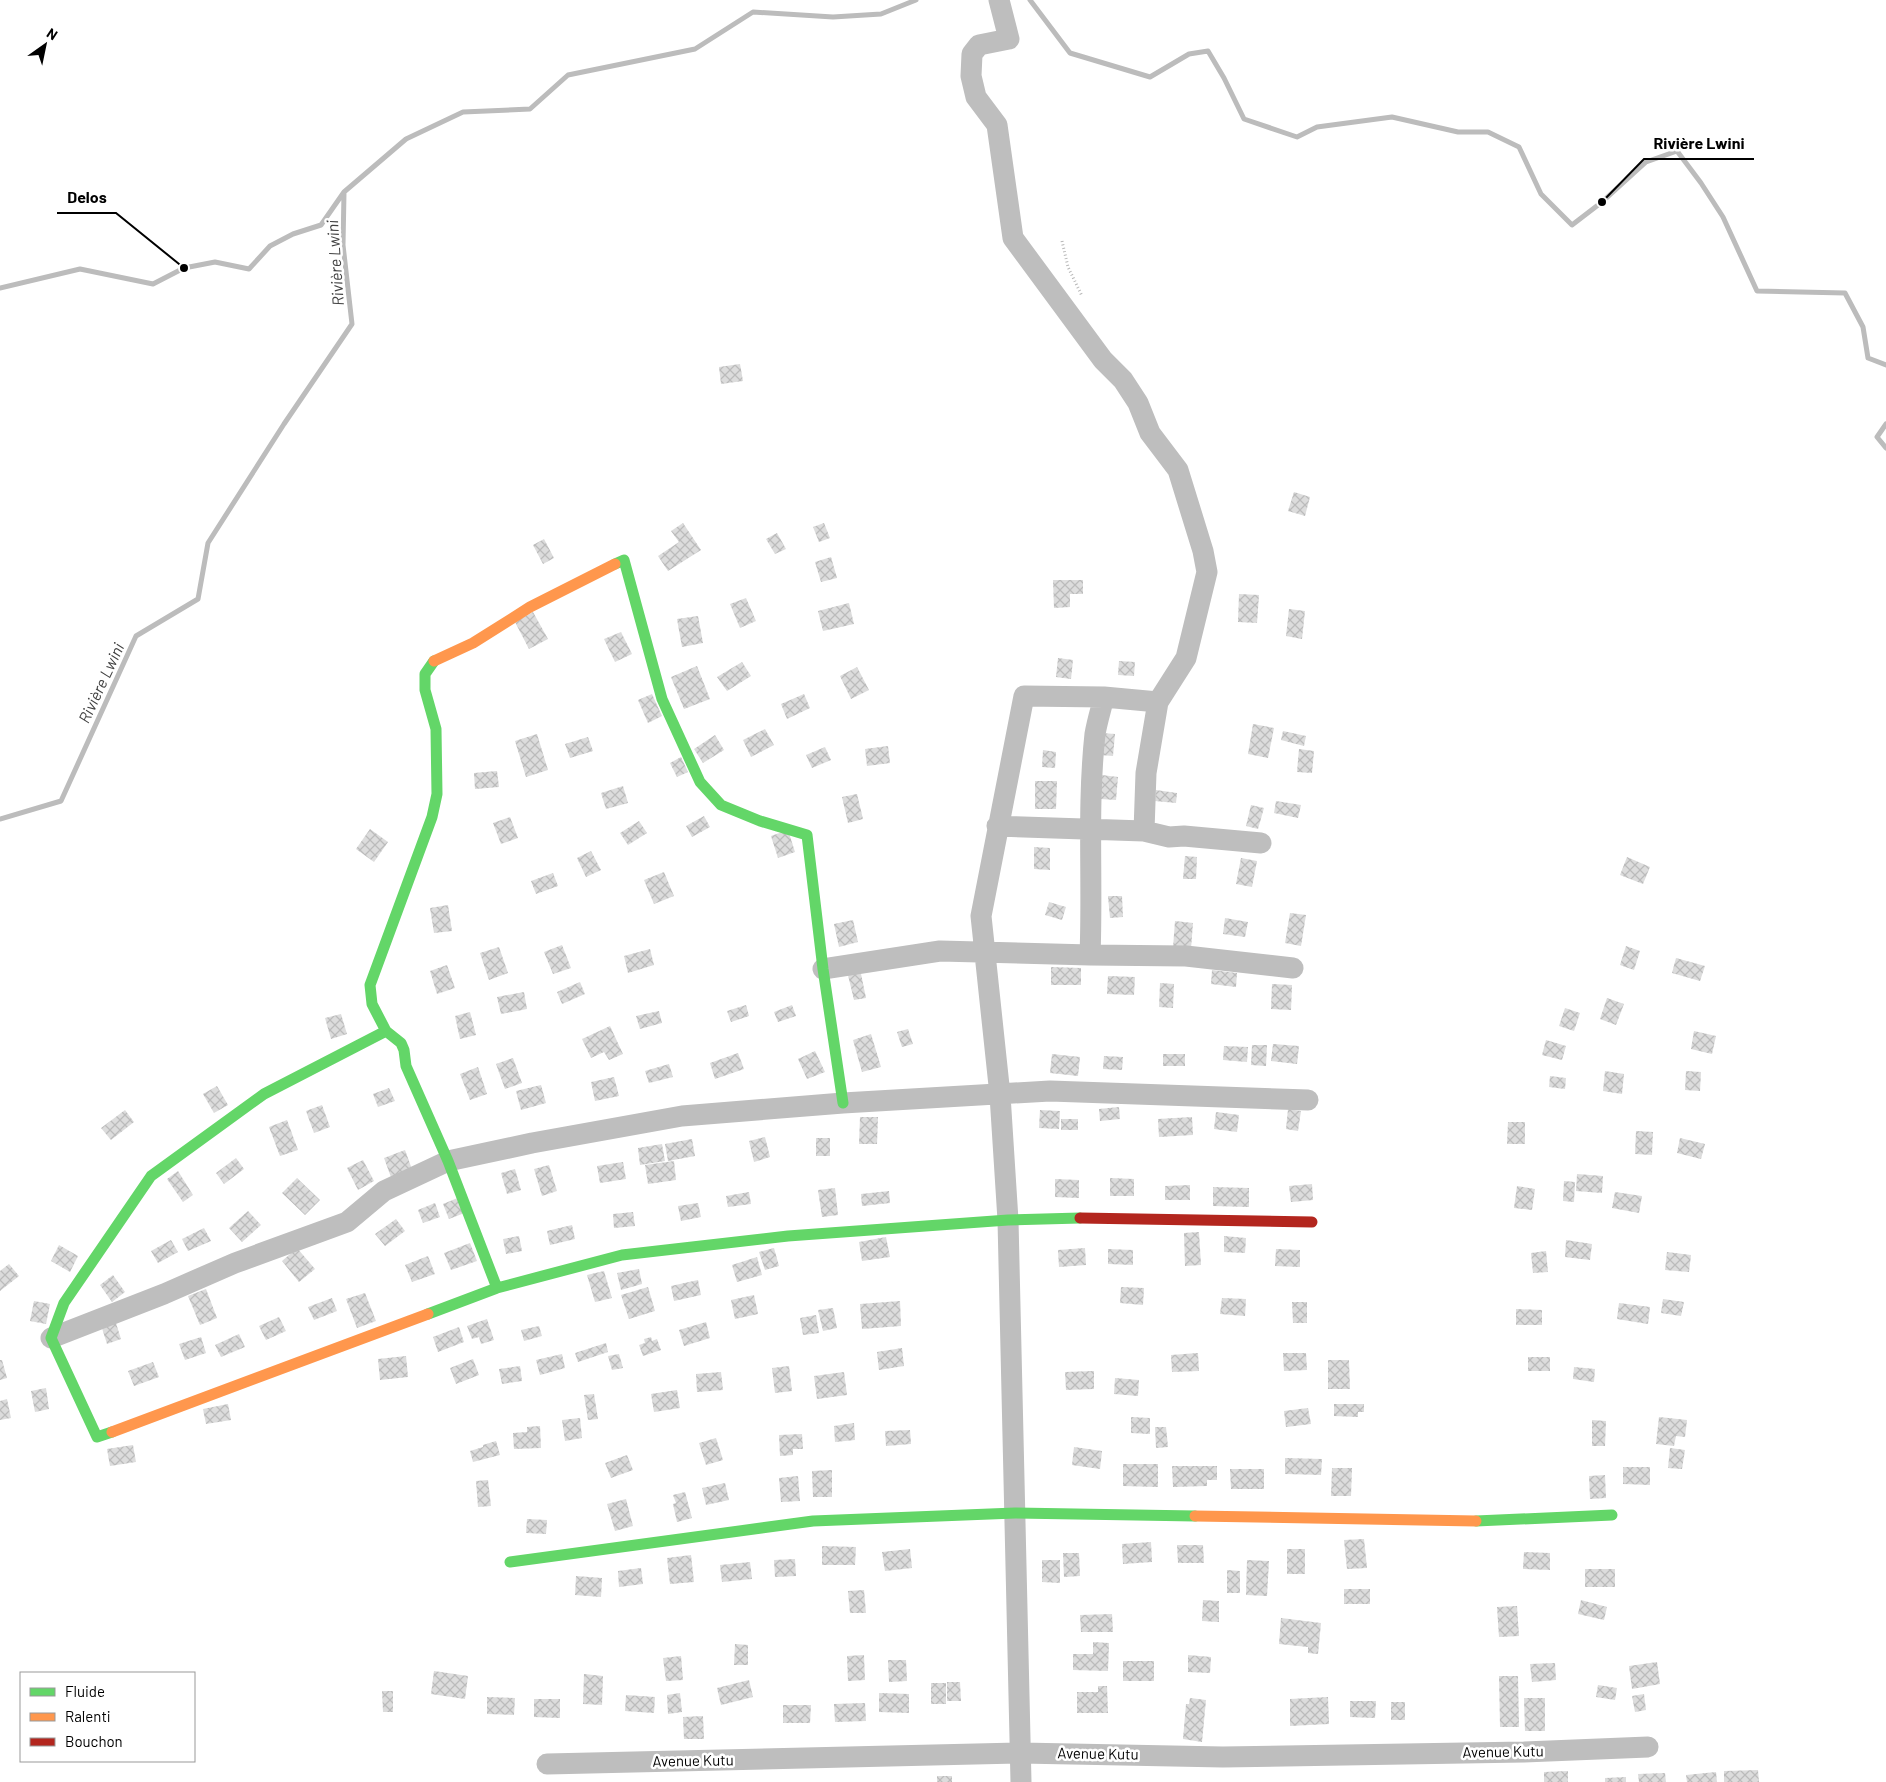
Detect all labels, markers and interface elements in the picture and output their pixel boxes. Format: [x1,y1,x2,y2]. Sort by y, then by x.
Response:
north arrow [20,20,70,70]
text: N [44,24,61,43]
callout: Rivière Lwini [1644,128,1754,159]
text: Rivière Lwini [1654,133,1745,152]
callout: Delos [57,182,116,213]
text: Delos [67,187,107,206]
water label: Rivière Lwini [322,219,347,307]
water label: Rivière Lwini [74,640,127,726]
legend [20,1672,195,1762]
text: Fluide [65,1682,105,1700]
text: Ralenti [65,1707,111,1725]
text: Bouchon [65,1732,123,1750]
street label: Avenue Kutu [1462,1741,1544,1761]
street label: Avenue Kutu [1057,1743,1139,1763]
street label: Avenue Kutu [652,1750,734,1770]

